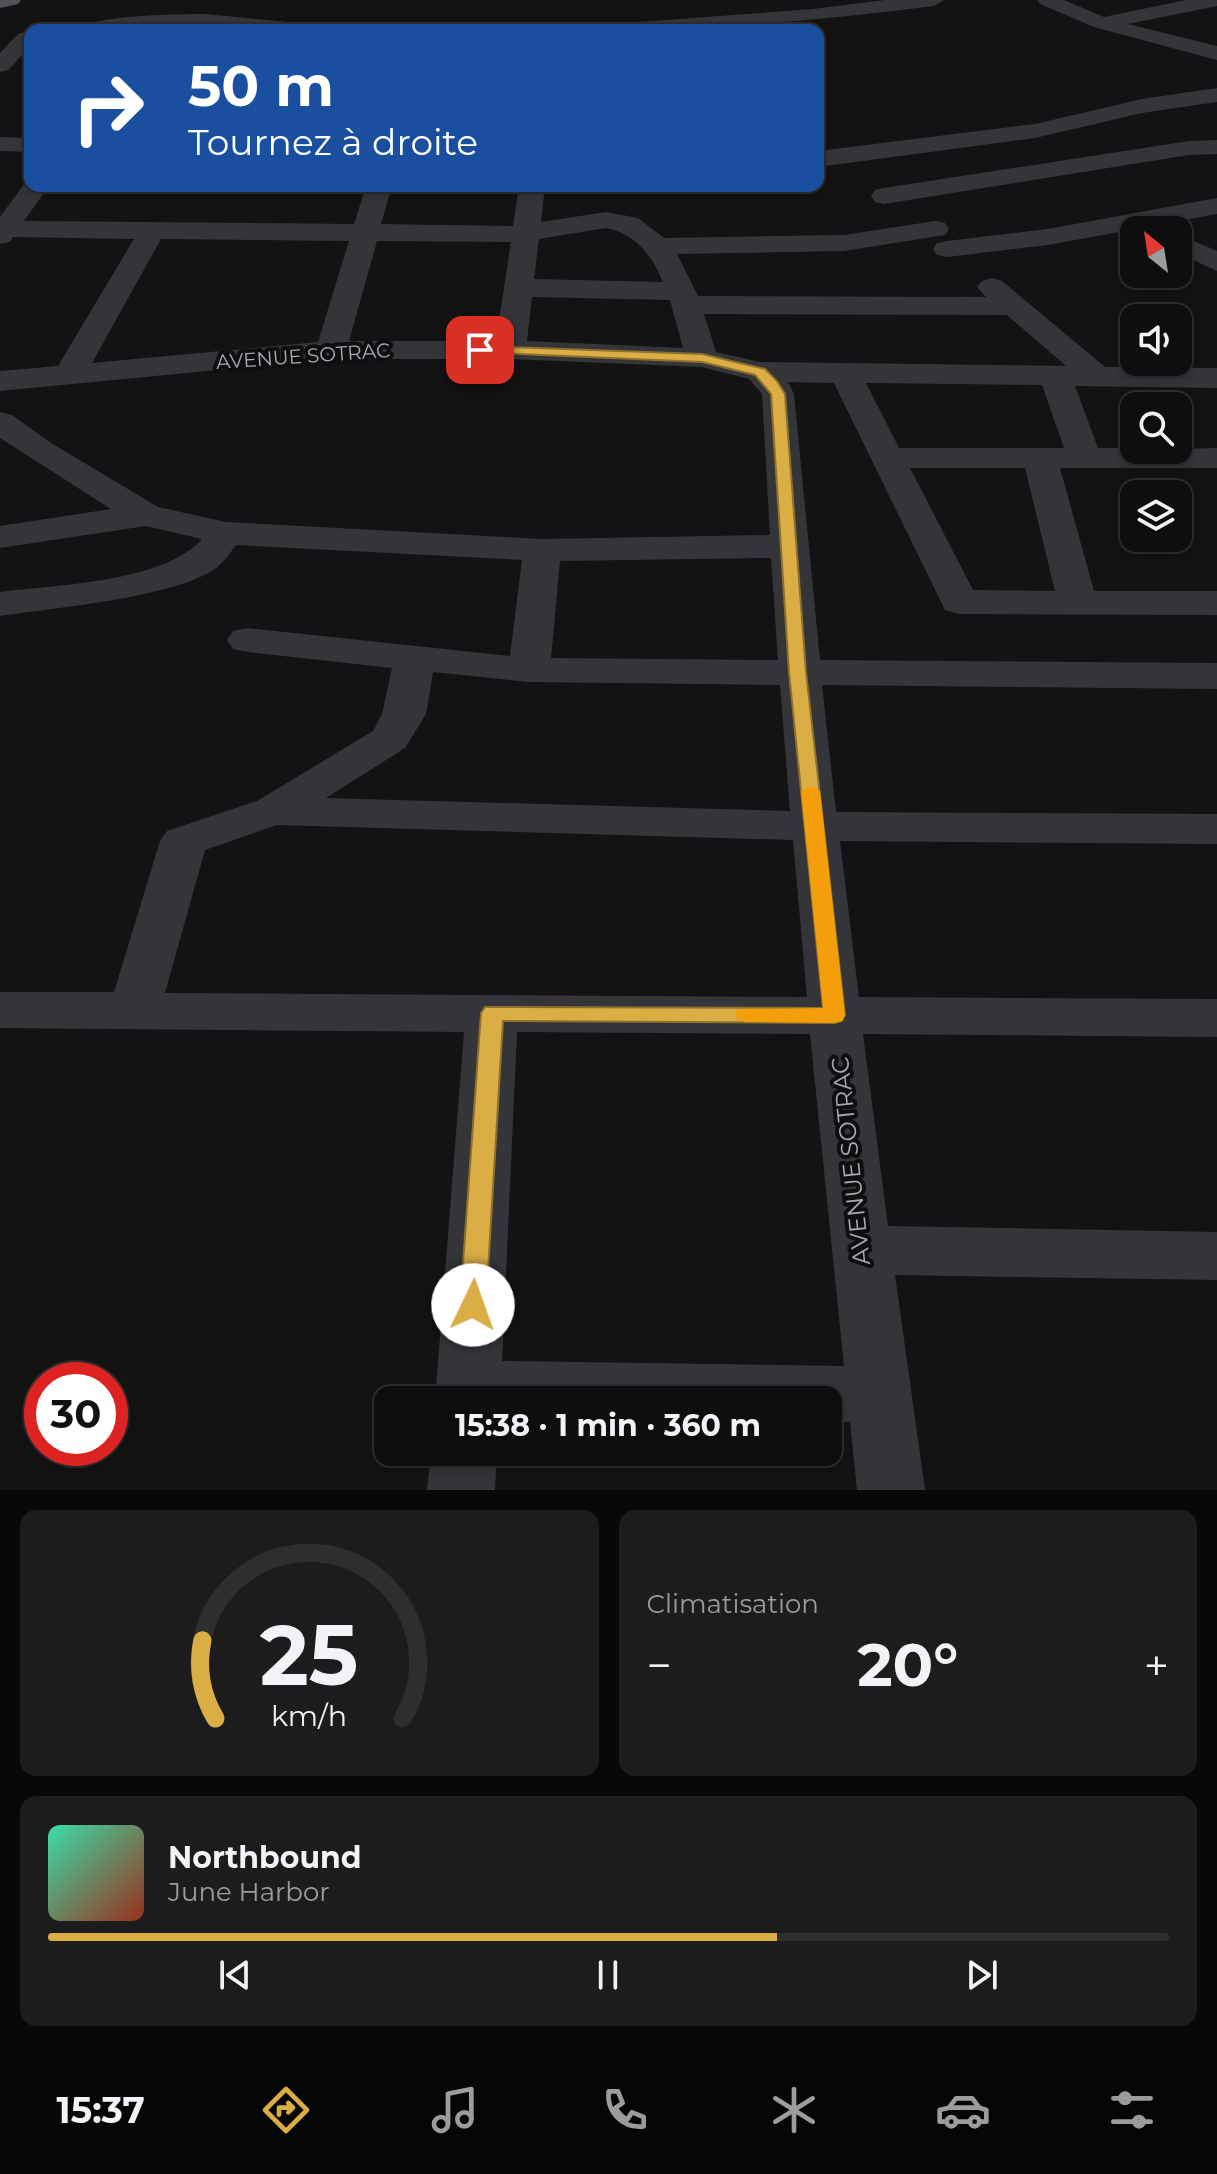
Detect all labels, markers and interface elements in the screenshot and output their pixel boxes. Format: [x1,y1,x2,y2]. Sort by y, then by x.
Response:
text: 50 m [188,52,334,120]
icon: right [56,56,160,160]
text: Tournez à droite [188,120,478,164]
north arrow [1120,216,1192,288]
map controls [1120,216,1192,552]
button: sound [1120,304,1192,376]
pin [446,316,514,384]
icon: arrive [458,328,502,372]
street label: AVENUE SOTRAC [215,338,391,374]
button: search [1120,392,1192,464]
button: layers [1120,480,1192,552]
street label: AVENUE SOTRAC [825,1055,876,1267]
position arrow [431,1263,515,1347]
speed limit sign: 30 [24,1362,128,1466]
text: 15:38 · 1 min · 360 m [455,1407,761,1444]
text: Climatisation [647,1588,819,1620]
text: 25 [260,1604,359,1706]
text: 20° [857,1628,958,1701]
text: − [647,1638,672,1692]
text: + [1144,1638,1169,1692]
text: km/h [271,1698,347,1733]
text: Northbound [168,1839,362,1876]
text: June Harbor [168,1876,330,1908]
icon: previous [213,1953,257,1997]
icon: pause [586,1953,630,1997]
icon: next [960,1953,1004,1997]
icon: directions [258,2082,314,2138]
icon: music [427,2082,483,2138]
icon: phone [597,2082,653,2138]
icon: climate [766,2082,822,2138]
icon: car [935,2082,991,2138]
icon: filters [1104,2082,1160,2138]
text: 15:37 [57,2088,145,2132]

